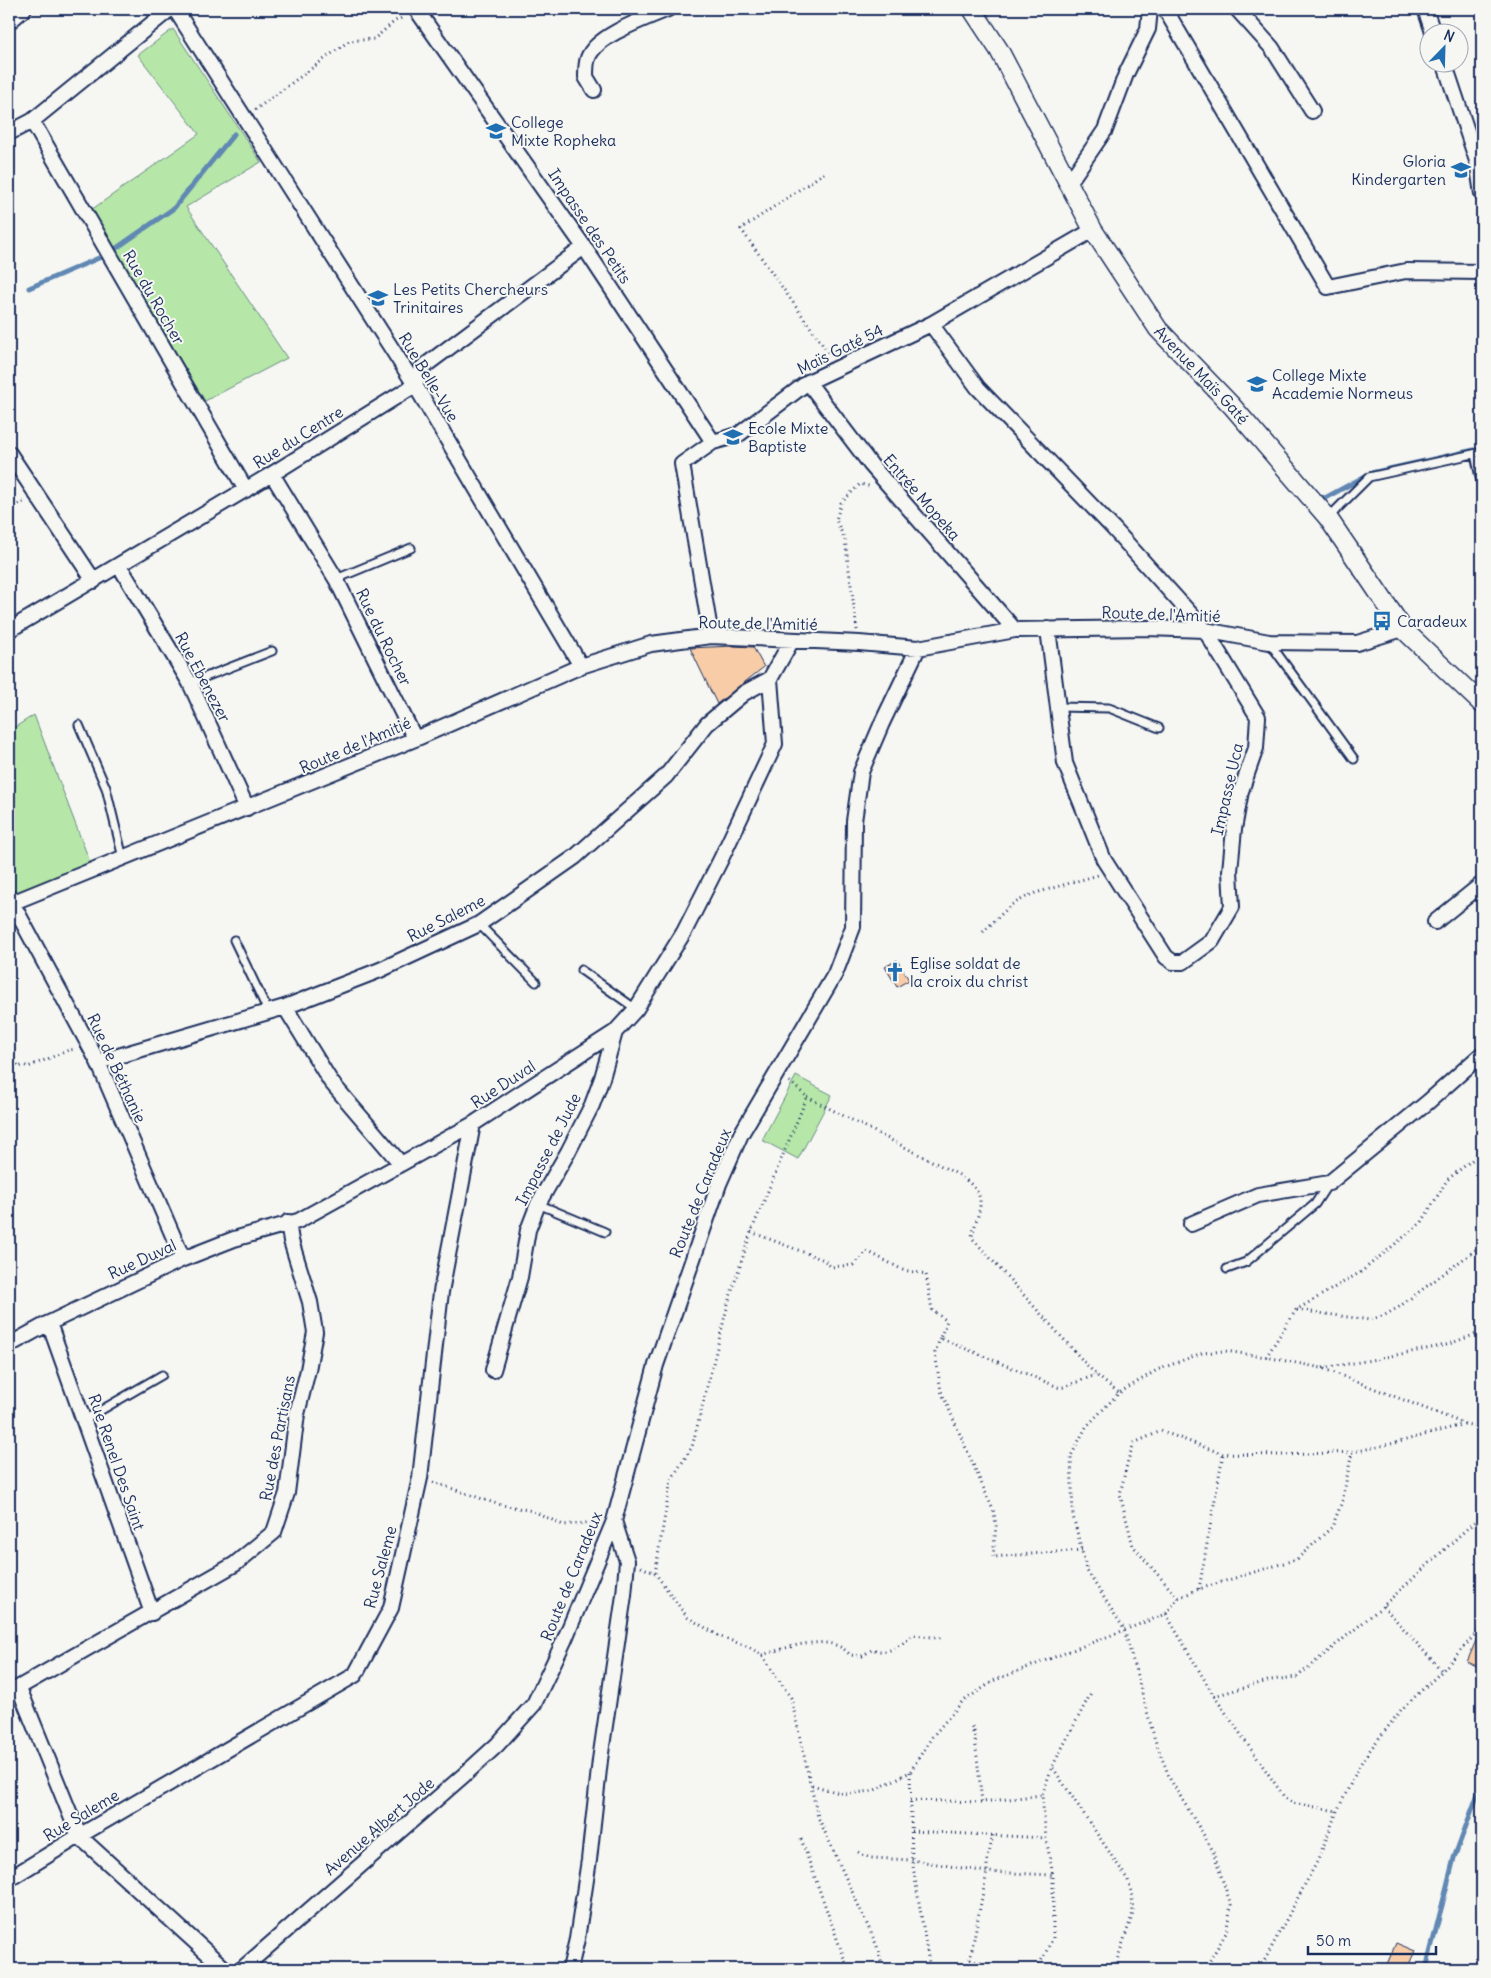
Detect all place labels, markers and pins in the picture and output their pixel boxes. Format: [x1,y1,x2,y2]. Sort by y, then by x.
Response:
place label: College Mixte Ropheka [511,112,616,150]
school or university icon: College Mixte Ropheka [485,120,507,142]
place label: Gloria Kindergarten [1351,151,1446,189]
school or university icon: Gloria Kindergarten [1450,159,1472,181]
place label: Les Petits Chercheurs Trinitaires [393,279,548,317]
school or university icon: Les Petits Chercheurs Trinitaires [367,287,389,309]
place label: College Mixte Academie Normeus [1272,365,1413,403]
school or university icon: College Mixte Academie Normeus [1246,373,1268,395]
place label: Ecole Mixte Baptiste [748,418,828,456]
school or university icon: Ecole Mixte Baptiste [722,426,744,448]
bus stop icon: Caradeux [1371,610,1393,632]
place label: Caradeux [1397,611,1467,631]
place label: Eglise soldat de la croix du christ [910,953,1029,991]
church icon: Eglise soldat de la croix du christ [884,961,906,983]

